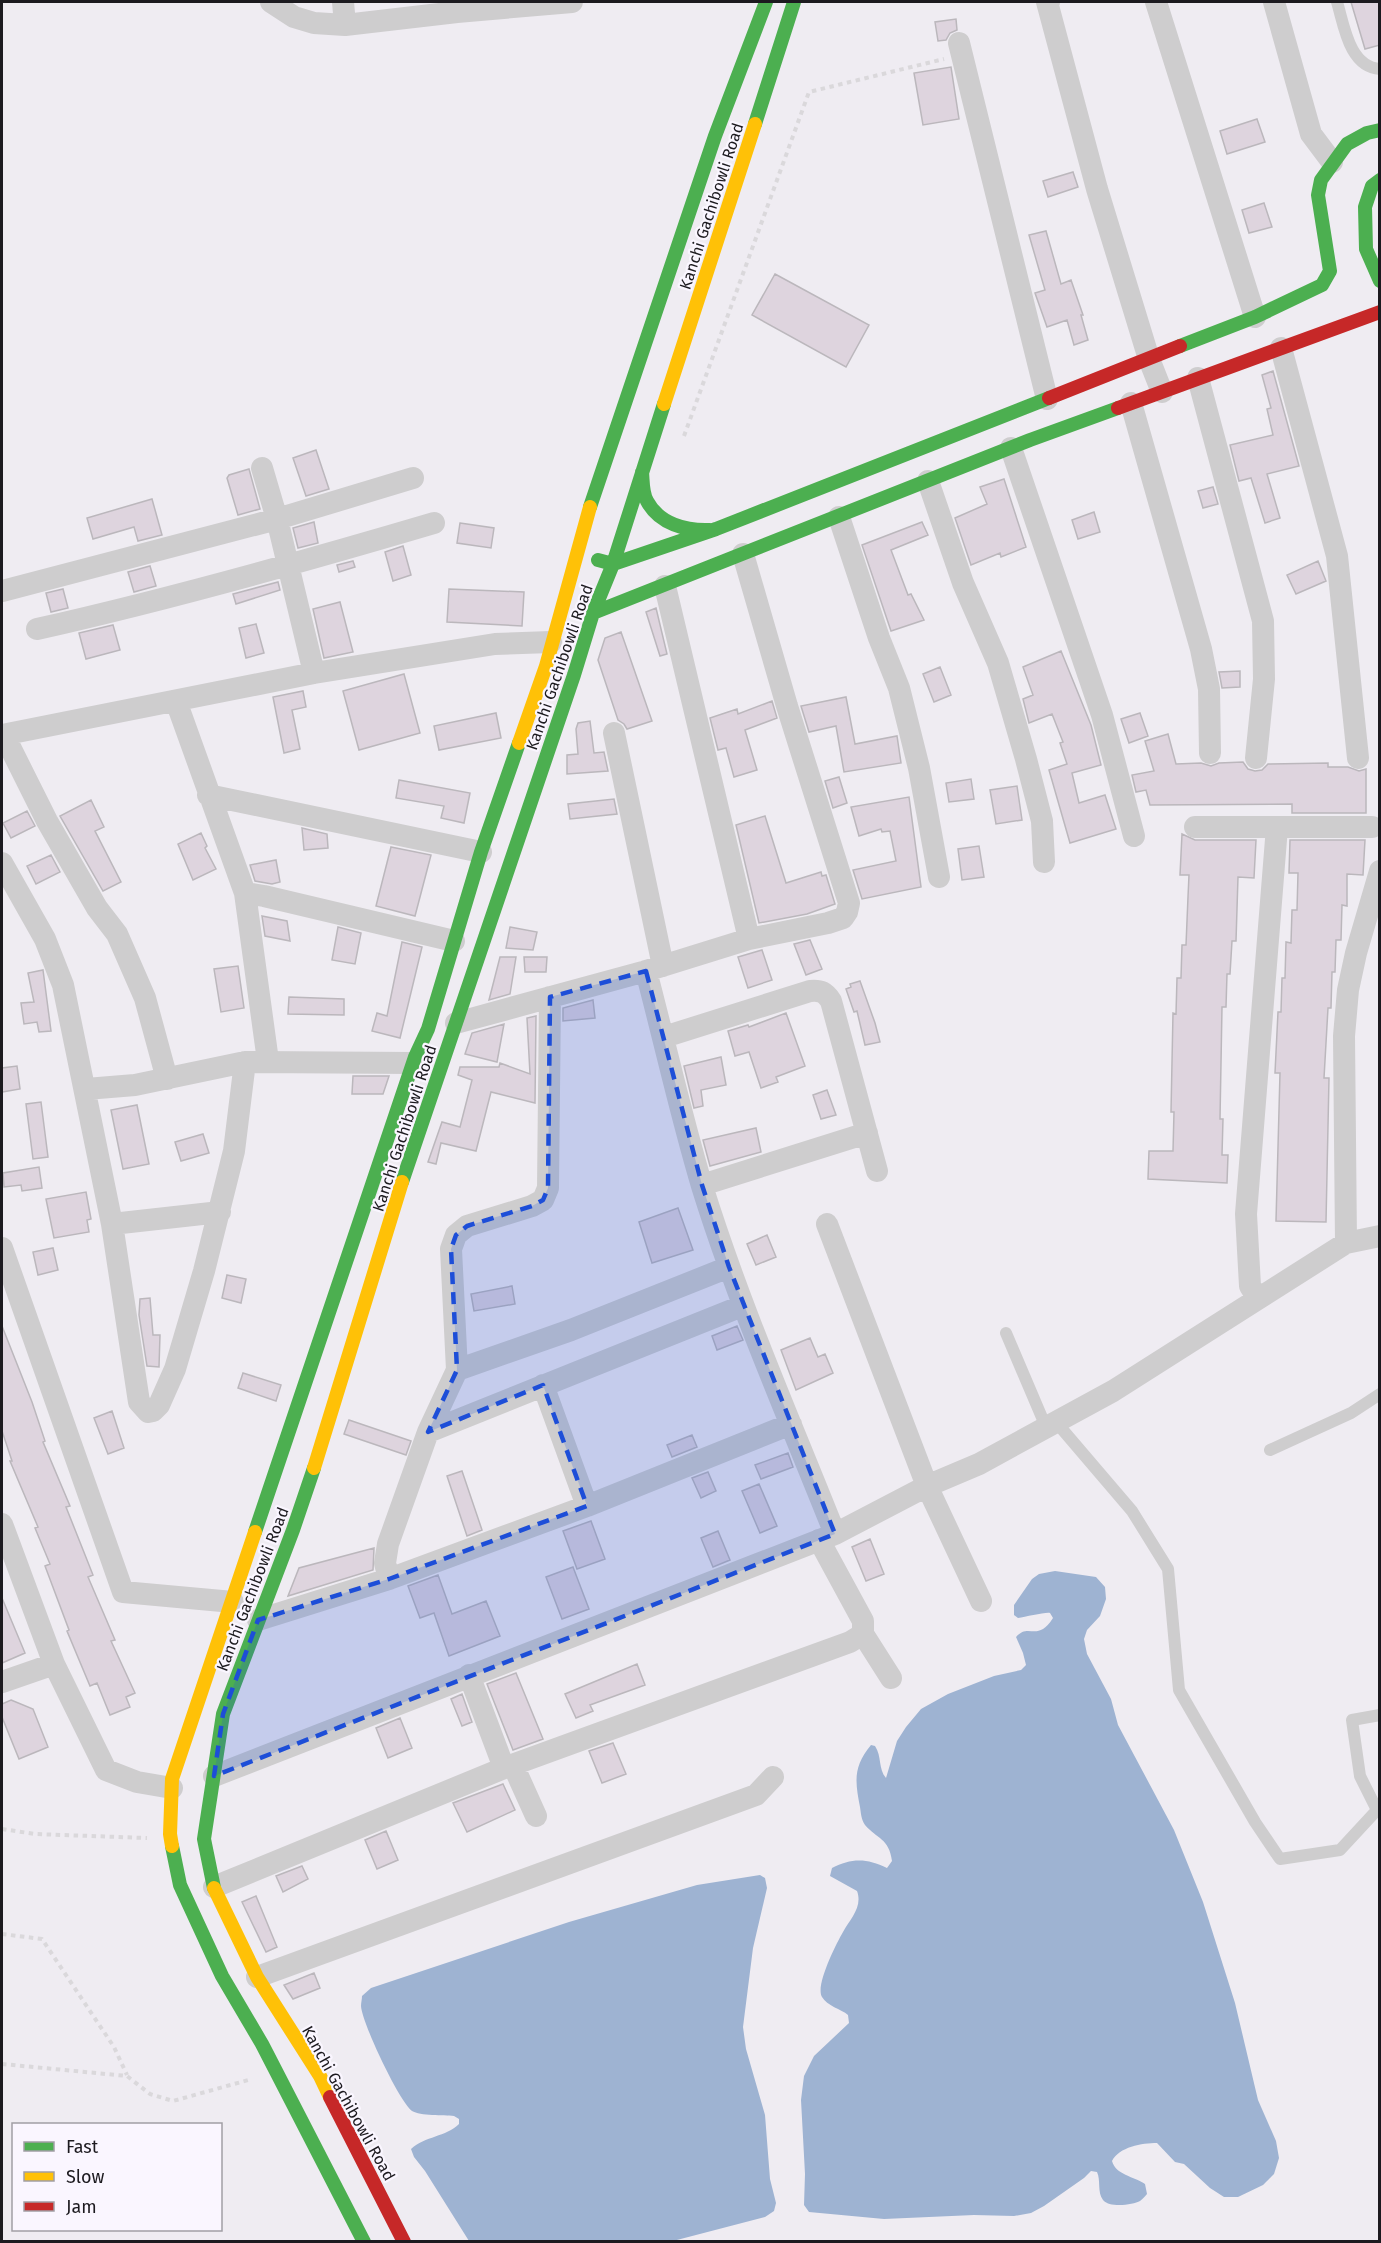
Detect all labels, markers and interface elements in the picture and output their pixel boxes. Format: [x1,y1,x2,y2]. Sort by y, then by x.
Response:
street label: Kanchi Gachibowli Road [676,120,747,292]
street label: Kanchi Gachibowli Road [522,582,597,753]
street label: Kanchi Gachibowli Road [369,1042,440,1214]
street label: Kanchi Gachibowli Road [212,1504,293,1674]
street label: Kanchi Gachibowli Road [298,2022,399,2184]
legend [12,2123,222,2231]
text: Fast [66,2136,99,2158]
text: Slow [66,2166,105,2188]
text: Jam [66,2196,97,2218]

